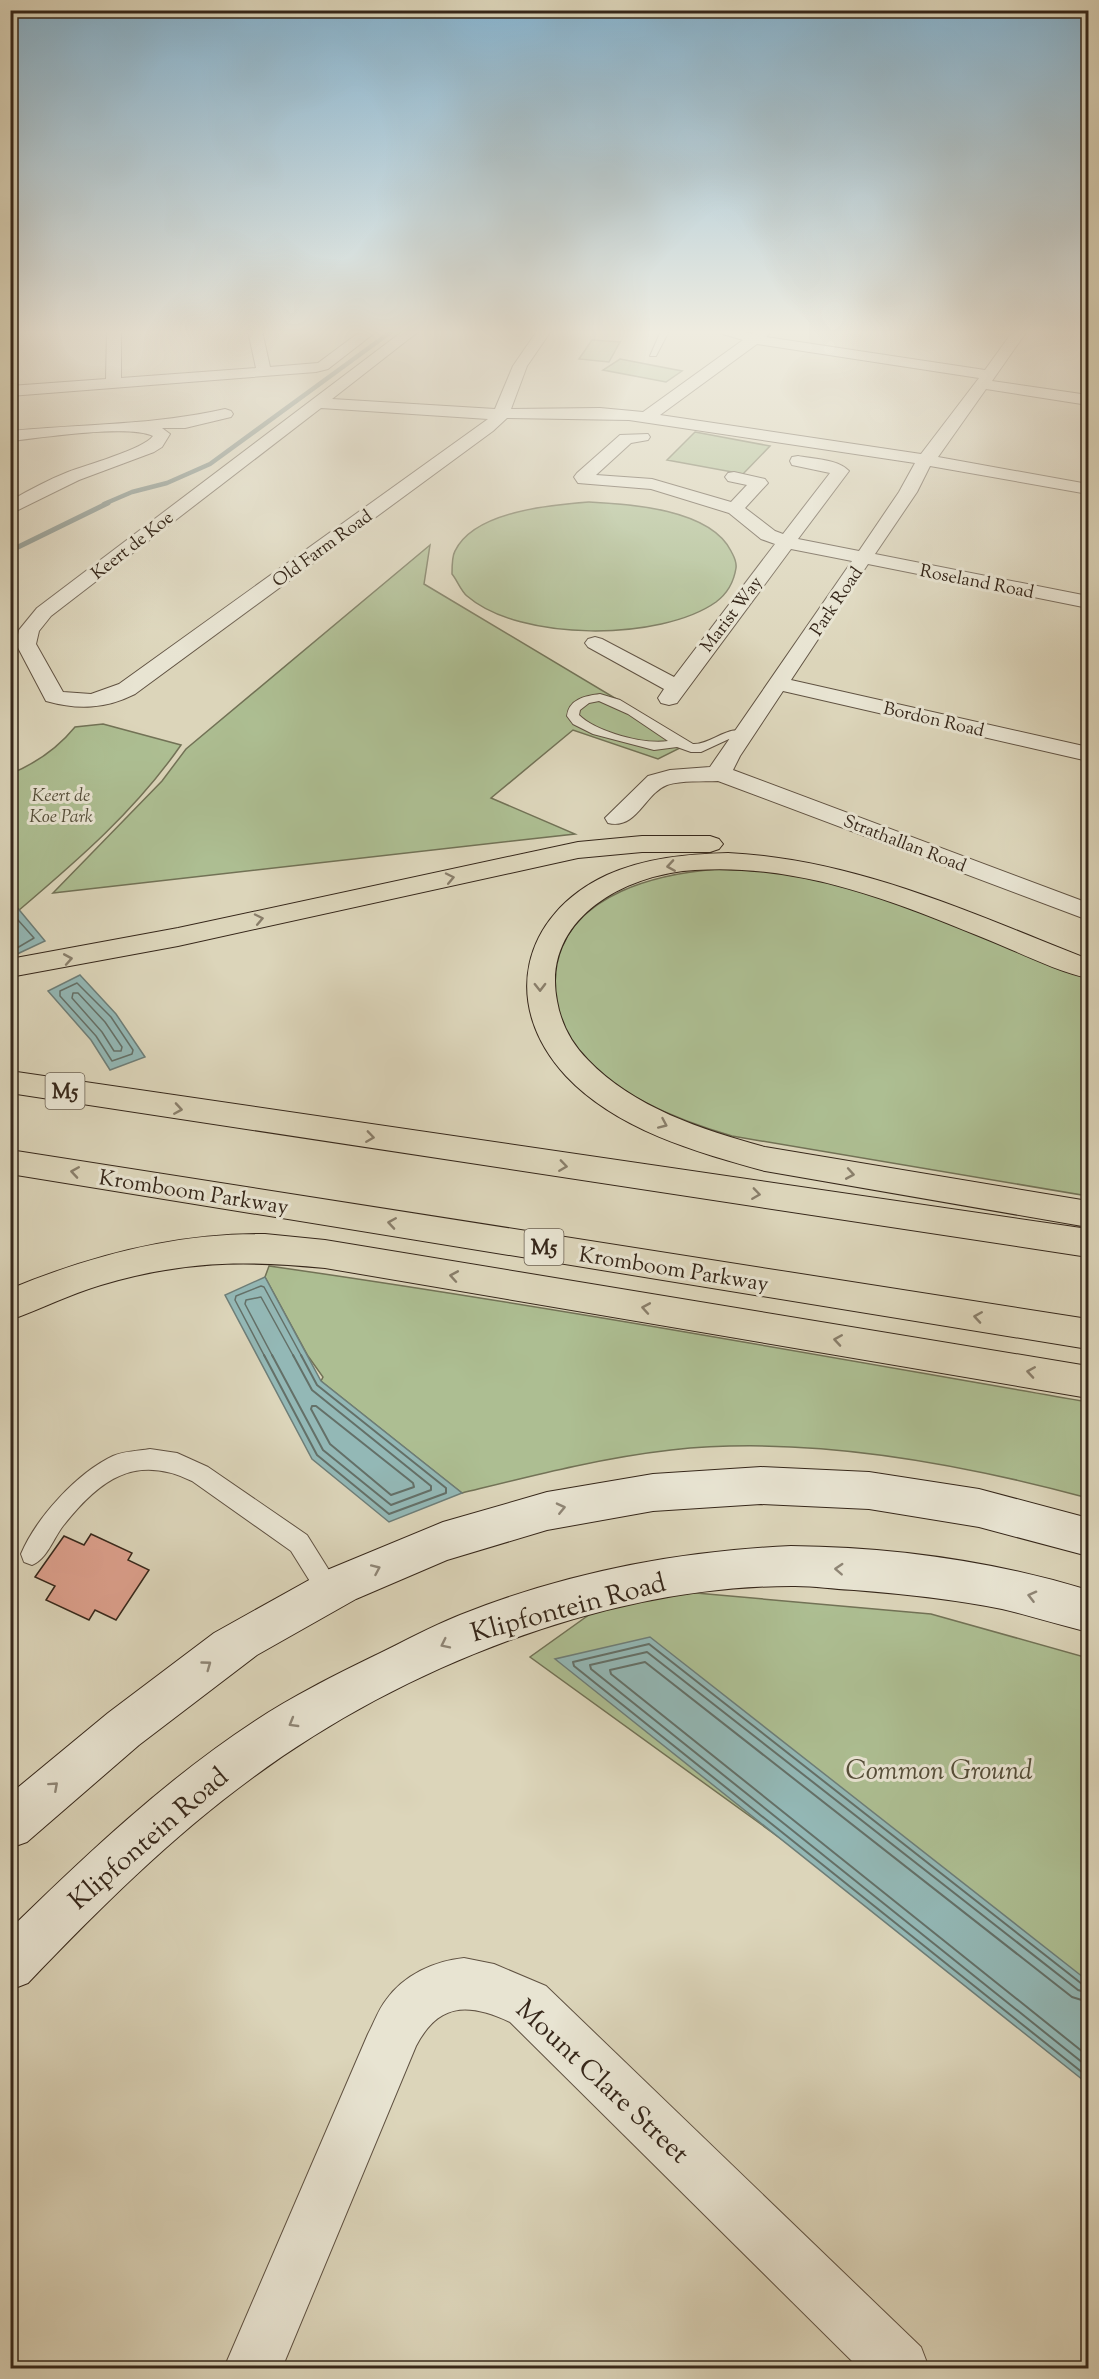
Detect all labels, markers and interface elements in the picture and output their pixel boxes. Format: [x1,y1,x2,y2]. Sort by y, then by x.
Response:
street label: Old Farm Road [268,504,379,595]
street label: Keert de Koe [86,506,180,587]
street label: Roseland Road [917,559,1036,607]
street label: Park Road [805,562,870,642]
street label: Marist Way [695,572,770,659]
street label: Bordon Road [881,697,987,745]
park label: Keert de Koe Park [29,784,93,831]
street label: Strathallan Road [839,809,970,880]
one-way arrow [666,859,676,872]
one-way arrow [444,872,454,885]
one-way arrow [254,914,264,927]
one-way arrow [64,953,73,965]
one-way arrow [533,982,546,991]
road number: M5 [46,1073,84,1109]
one-way arrow [173,1102,182,1114]
one-way arrow [656,1117,667,1129]
one-way arrow [366,1131,375,1143]
one-way arrow [559,1159,568,1171]
street label: Kromboom Parkway [96,1163,291,1225]
one-way arrow [70,1167,79,1179]
one-way arrow [845,1167,855,1180]
one-way arrow [752,1188,761,1200]
one-way arrow [387,1217,397,1230]
road number: M5 [524,1229,564,1265]
street label: Kromboom Parkway [576,1240,771,1302]
one-way arrow [449,1270,459,1283]
one-way arrow [641,1303,651,1315]
one-way arrow [974,1311,983,1323]
one-way arrow [834,1335,843,1347]
one-way arrow [1026,1366,1036,1379]
one-way arrow [556,1502,566,1515]
one-way arrow [835,1563,844,1576]
one-way arrow [370,1564,381,1576]
street label: Klipfontein Road [467,1565,671,1654]
one-way arrow [1027,1591,1037,1604]
one-way arrow [440,1636,451,1648]
one-way arrow [201,1661,212,1672]
one-way arrow [289,1716,299,1728]
park label: Common Ground [845,1753,1033,1792]
street label: Klipfontein Road [61,1759,238,1920]
one-way arrow [47,1782,58,1793]
street label: Mount Clare Street [506,1992,697,2174]

